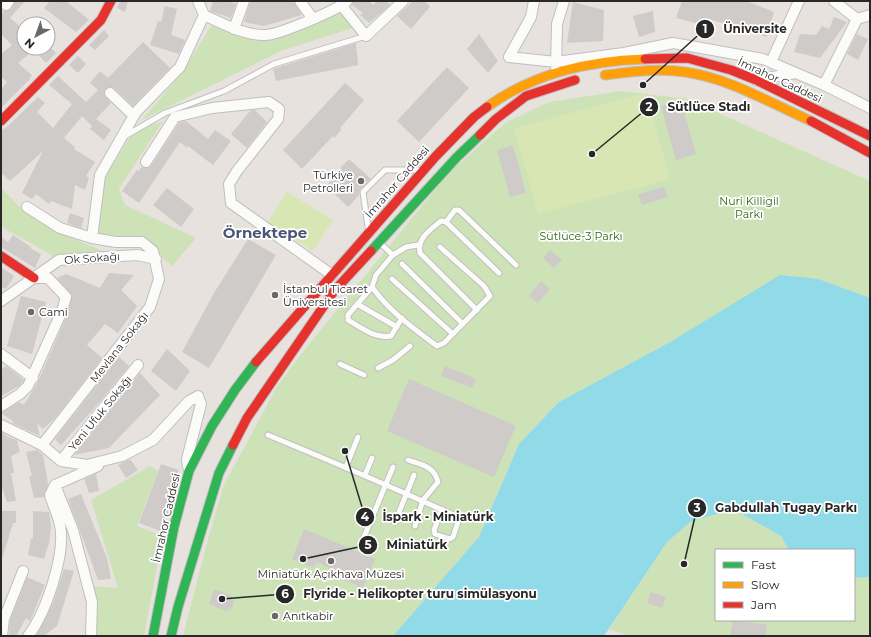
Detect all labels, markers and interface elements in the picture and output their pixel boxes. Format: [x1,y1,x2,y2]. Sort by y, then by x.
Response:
north arrow [16,16,56,56]
callout: Üniversite [695,17,795,41]
text: 1 [703,21,707,36]
text: Üniversite [723,21,787,36]
text: N [21,35,37,52]
street label: İmrahor Caddesi [736,54,824,106]
callout: Sütlüce Stadı [639,95,758,119]
text: 2 [645,99,653,114]
text: Sütlüce Stadı [668,99,750,114]
street label: İmrahor Caddesi [362,143,432,221]
place label: Türkiye Petrolleri [303,168,353,195]
marker: Türkiye Petrolleri [356,176,366,186]
park label: Nuri Killigil Parkı [719,194,779,221]
district label: Örnektepe [223,223,307,242]
park label: Sütlüce-3 Parkı [540,229,622,243]
street label: Ok Sokağı [64,249,120,267]
place label: İstanbul Ticaret Üniversitesi [283,282,368,309]
marker: İstanbul Ticaret Üniversitesi [270,290,280,300]
place label: Cami [39,305,68,319]
marker: Cami [26,307,36,317]
street label: Mevlana Sokağı [87,309,151,385]
street label: Yeni Ufuk Sokağı [65,373,135,453]
street label: İmrahor Caddesi [149,472,183,564]
callout: Gabdullah Tugay Parkı [687,496,865,520]
text: 3 [692,500,701,515]
text: Gabdullah Tugay Parkı [715,500,857,515]
callout: İspark - Miniatürk [355,505,502,529]
text: 4 [361,509,370,524]
text: İspark - Miniatürk [382,509,494,524]
callout: Miniatürk [358,533,455,557]
text: 5 [364,537,372,552]
text: Miniatürk [387,537,448,552]
legend [715,549,855,621]
marker: Miniatürk Açıkhava Müzesi [326,556,336,566]
text: Fast [751,557,776,572]
place label: Miniatürk Açıkhava Müzesi [258,567,404,581]
text: Slow [751,577,780,592]
callout: Flyride - Helikopter turu simülasyonu [275,582,545,606]
text: 6 [281,586,289,601]
text: Flyride - Helikopter turu simülasyonu [303,586,537,601]
text: Jam [750,597,777,612]
place label: Anıtkabir [283,609,334,623]
marker: Anıtkabir [270,611,280,621]

